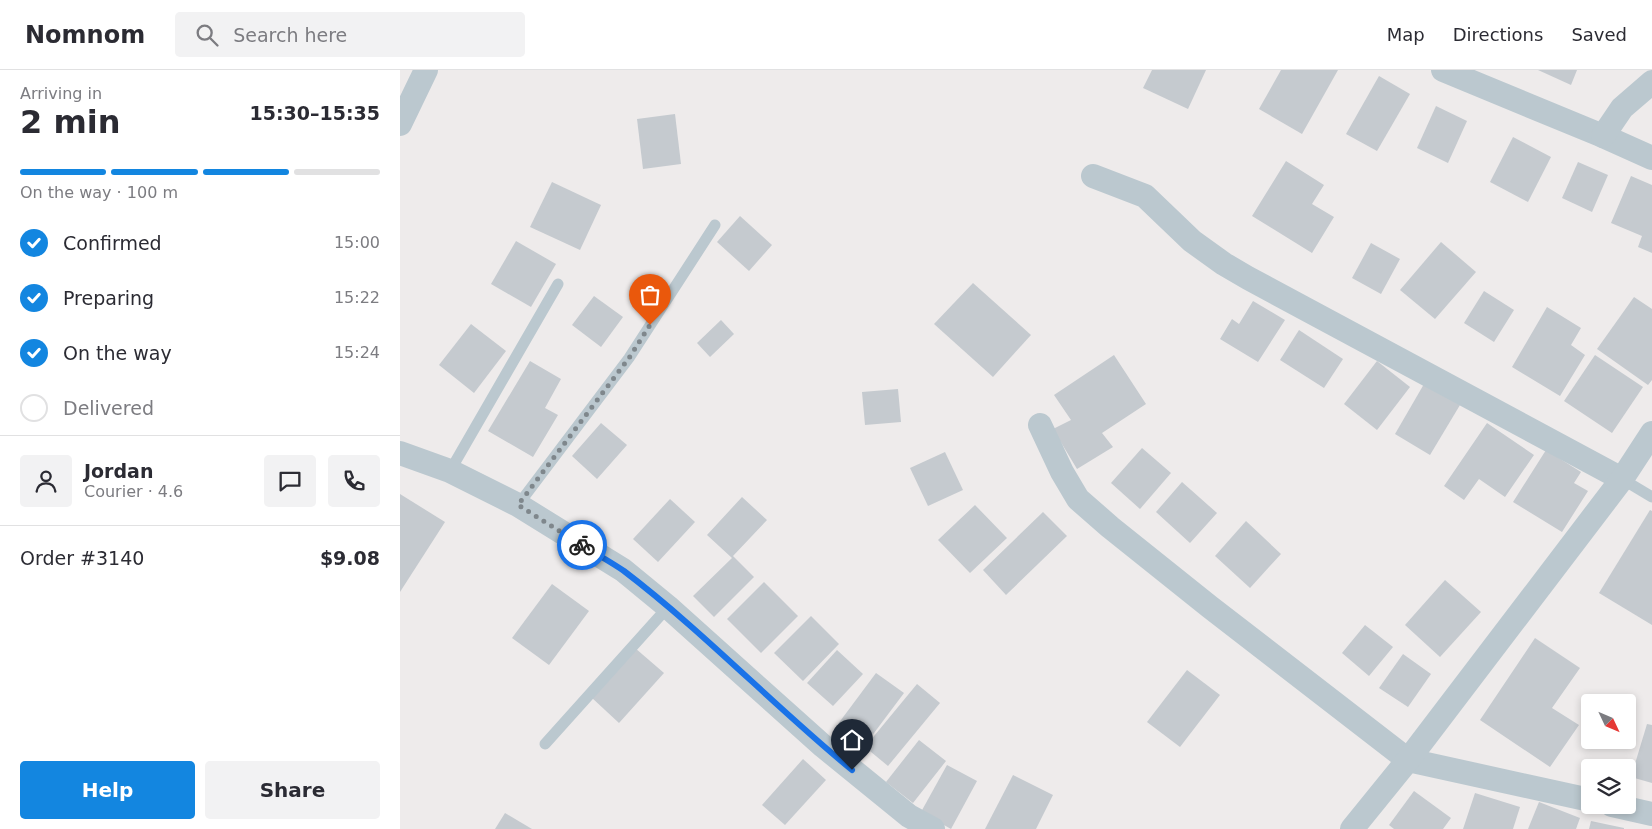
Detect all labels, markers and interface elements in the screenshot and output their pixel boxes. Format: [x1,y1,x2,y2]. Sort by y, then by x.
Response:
search box [175,12,525,57]
text: Nomnom [25,21,145,49]
icon: search [193,21,221,49]
text: Search here [233,24,347,46]
text: Map [1387,24,1425,45]
text: Directions [1453,24,1543,45]
text: Saved [1571,24,1627,45]
text: Arriving in [20,84,102,103]
text: 15:30–15:35 [250,102,380,124]
text: 2 min [20,103,121,141]
text: On the way · 100 m [20,183,178,202]
icon: check [20,229,48,257]
text: Confirmed [63,232,162,254]
text: 15:00 [334,233,380,252]
pin [629,274,671,325]
icon: bag [636,281,664,309]
icon: check [20,284,48,312]
text: Preparing [63,287,154,309]
text: 15:22 [334,288,380,307]
icon: check [20,339,48,367]
text: On the way [63,342,172,364]
text: 15:24 [334,343,380,362]
text: Delivered [63,397,154,419]
button: person [20,455,72,507]
button: chat [264,455,316,507]
button: phone [328,455,380,507]
text: Jordan [84,460,153,482]
text: Courier · 4.6 [84,482,183,501]
courier [557,520,607,570]
icon: bike [568,531,596,559]
text: Order #3140 [20,547,144,569]
text: $9.08 [320,547,380,569]
north arrow [1581,694,1636,749]
map controls [1581,694,1636,814]
pin [831,719,873,770]
icon: home [838,726,866,754]
button: layers [1581,759,1636,814]
button: Help [20,761,195,819]
button: Share [205,761,380,819]

